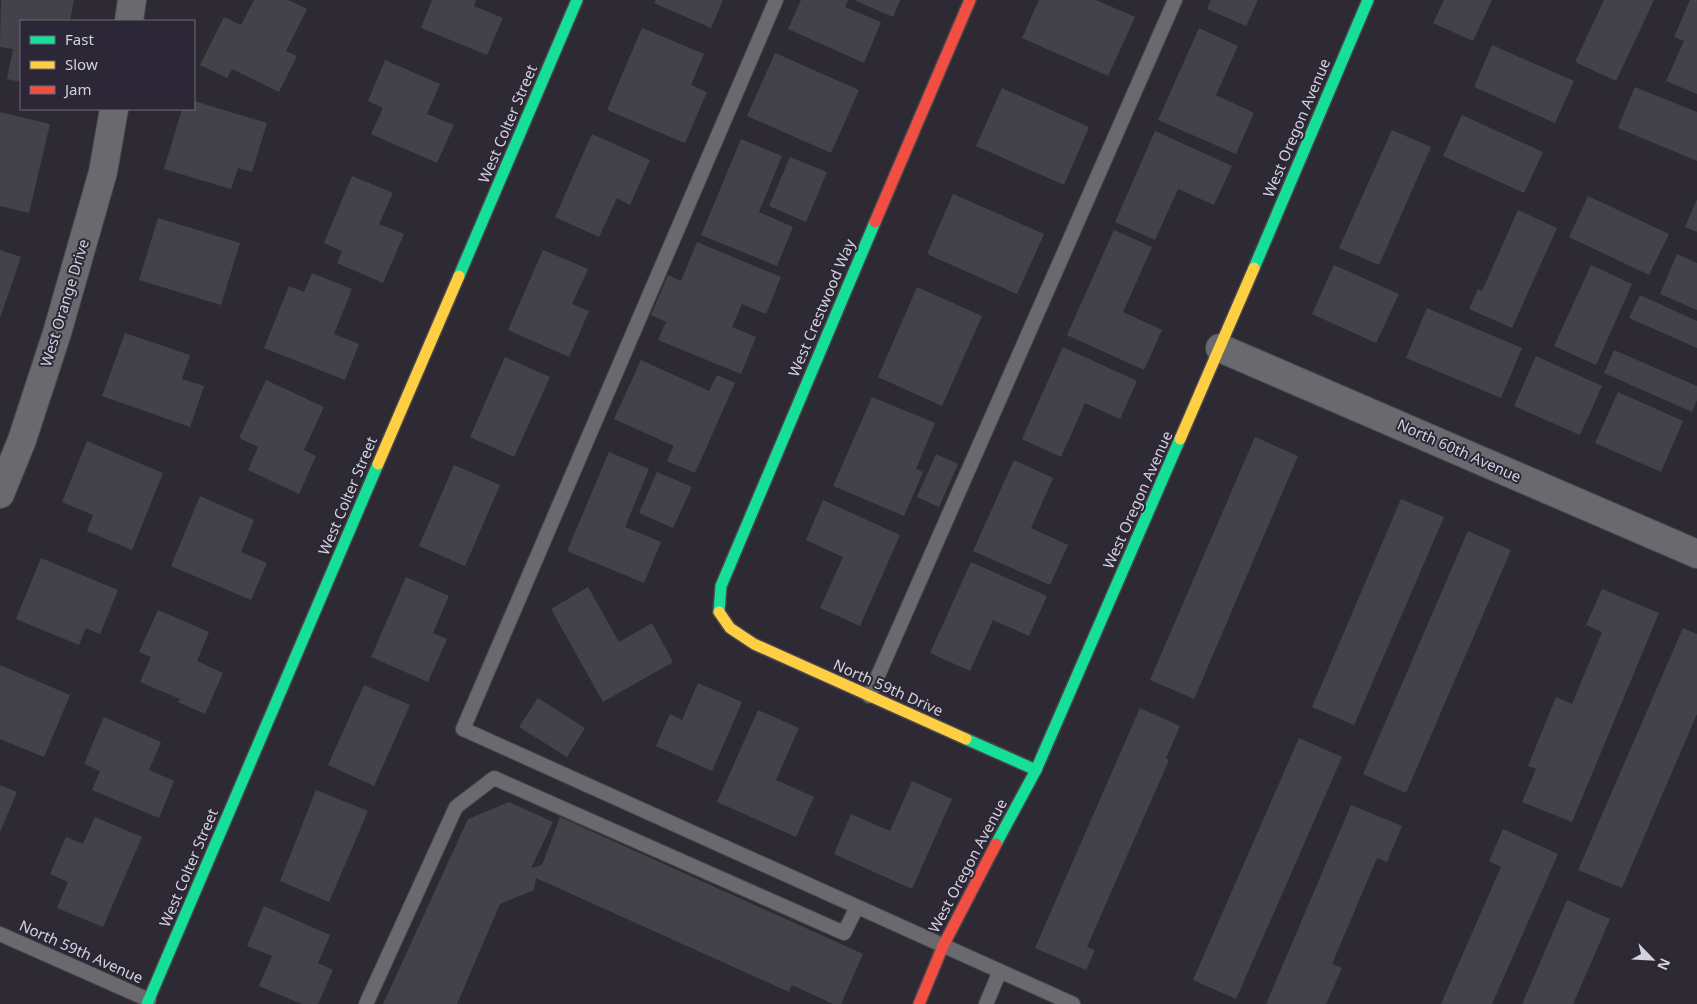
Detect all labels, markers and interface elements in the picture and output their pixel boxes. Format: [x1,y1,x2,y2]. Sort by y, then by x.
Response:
legend [20,20,195,110]
text: Fast [65,29,94,49]
text: Slow [65,54,98,74]
street label: West Oregon Avenue [1258,55,1334,200]
street label: West Colter Street [473,61,541,186]
text: Jam [63,79,92,99]
street label: West Crestwood Way [783,235,859,380]
street label: West Orange Drive [35,236,93,369]
street label: North 60th Avenue [1394,414,1525,486]
street label: West Oregon Avenue [1098,428,1176,572]
street label: West Colter Street [313,433,381,558]
street label: North 59th Drive [830,654,946,720]
street label: West Oregon Avenue [923,795,1011,936]
street label: West Colter Street [154,805,222,930]
street label: North 59th Avenue [16,915,147,987]
north arrow [1627,934,1677,984]
text: N [1653,955,1675,974]

